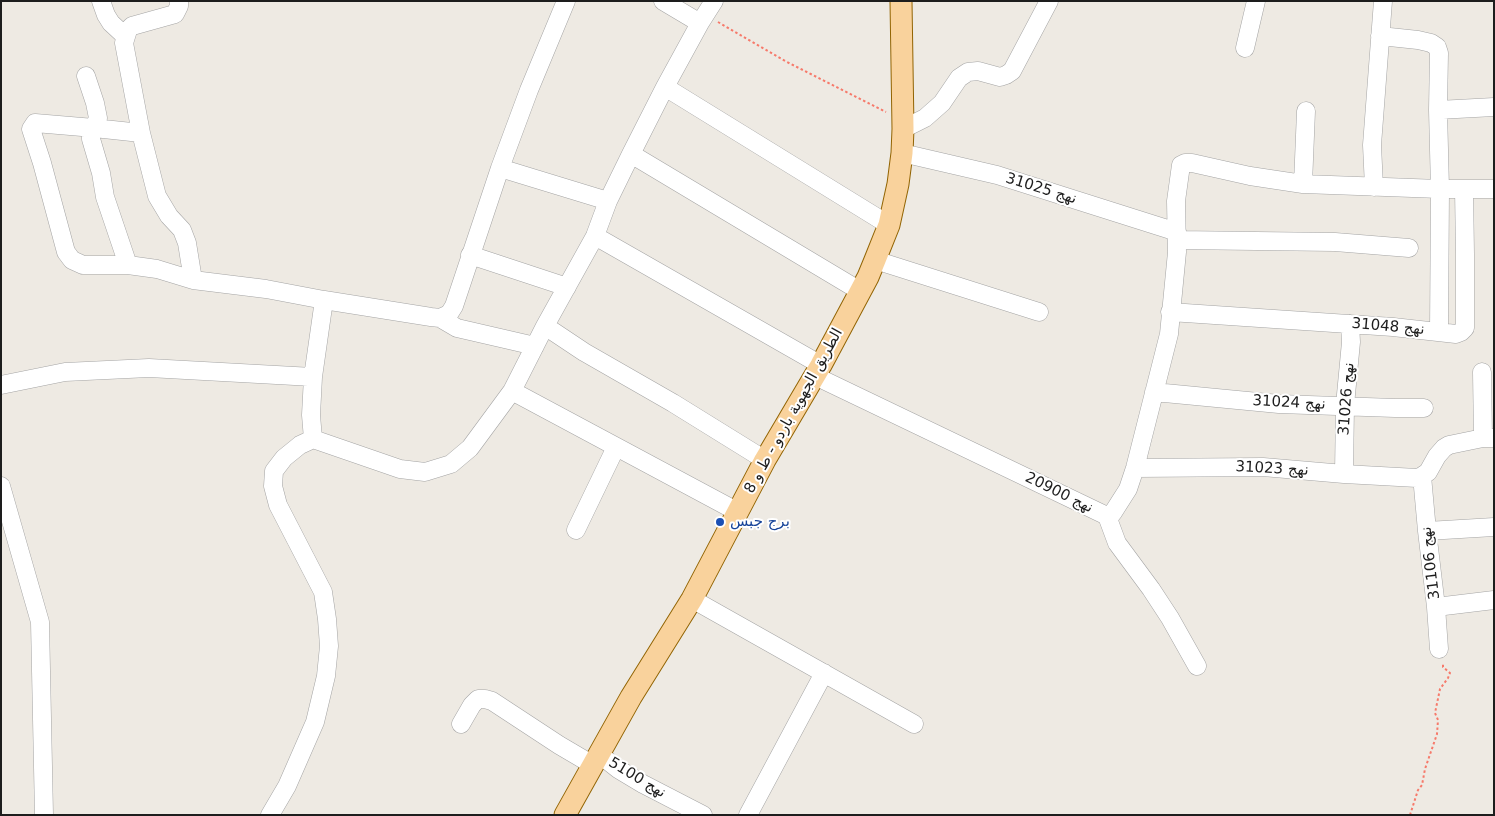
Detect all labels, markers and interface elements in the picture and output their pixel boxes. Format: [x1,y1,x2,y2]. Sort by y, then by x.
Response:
street label: نهج 31025 [1003,170,1079,208]
street label: نهج 31048 [1351,315,1425,339]
street label: الطريق الجهوية باردو - ط و 8 [741,325,847,497]
street label: نهج 31026 [1335,362,1359,436]
street label: نهج 31024 [1252,392,1326,414]
street label: نهج 31023 [1235,458,1309,480]
street label: نهج 20900 [1022,469,1096,517]
place label: برج جبس [730,513,790,531]
marker: برج جبس [714,516,726,528]
street label: نهج 31106 [1418,526,1444,600]
street label: نهج 5100 [605,754,669,802]

